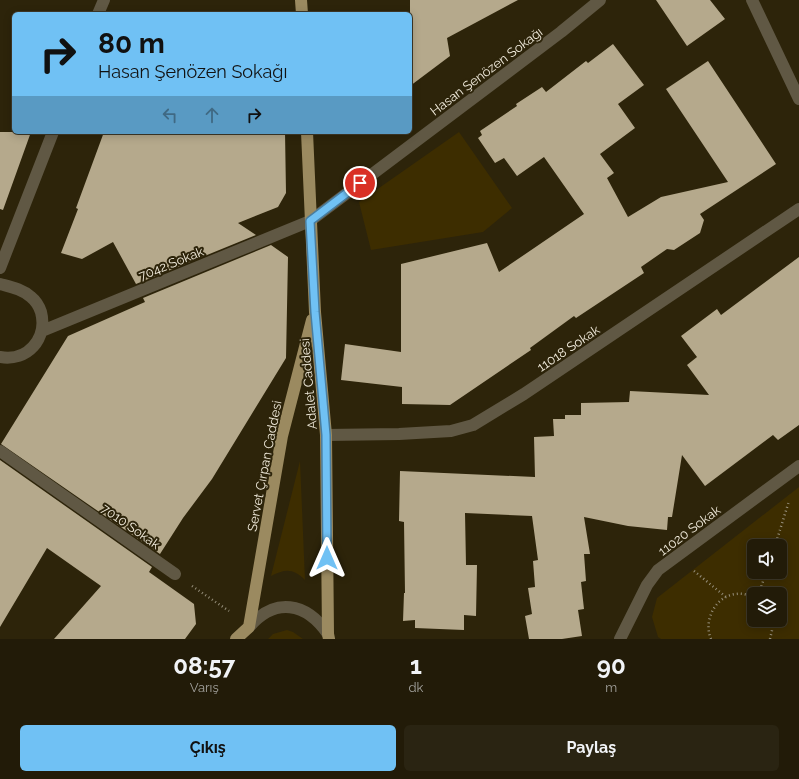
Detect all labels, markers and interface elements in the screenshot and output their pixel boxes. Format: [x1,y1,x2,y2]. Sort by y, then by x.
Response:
street label: Hasan Şenözen Sokağı [427,24,545,119]
text: 80 m [98,27,165,60]
icon: right [32,28,84,80]
text: Hasan Şenözen Sokağı [98,61,287,82]
icon: left [159,104,181,126]
icon: ahead [201,104,223,126]
icon: right [243,104,265,126]
pin [343,166,377,200]
icon: arrive [349,172,371,194]
street label: 7042 Sokak [137,244,206,283]
street label: 11018 Sokak [534,322,602,375]
street label: Adalet Caddesi [297,338,320,430]
street label: Servet Çırpan Caddesi [244,399,285,533]
street label: 7010 Sokak [98,501,163,552]
street label: 11020 Sokak [655,502,723,559]
position arrow [306,537,348,579]
map controls [747,539,787,627]
button: sound [747,539,787,579]
button: layers [747,587,787,627]
text: 08:57 [173,651,235,680]
text: 1 [410,651,422,680]
text: 90 [597,651,626,680]
text: Varış [190,680,219,695]
text: dk [409,680,424,695]
text: m [605,680,617,695]
button: Çıkış [20,725,396,771]
button: Paylaş [404,725,779,771]

